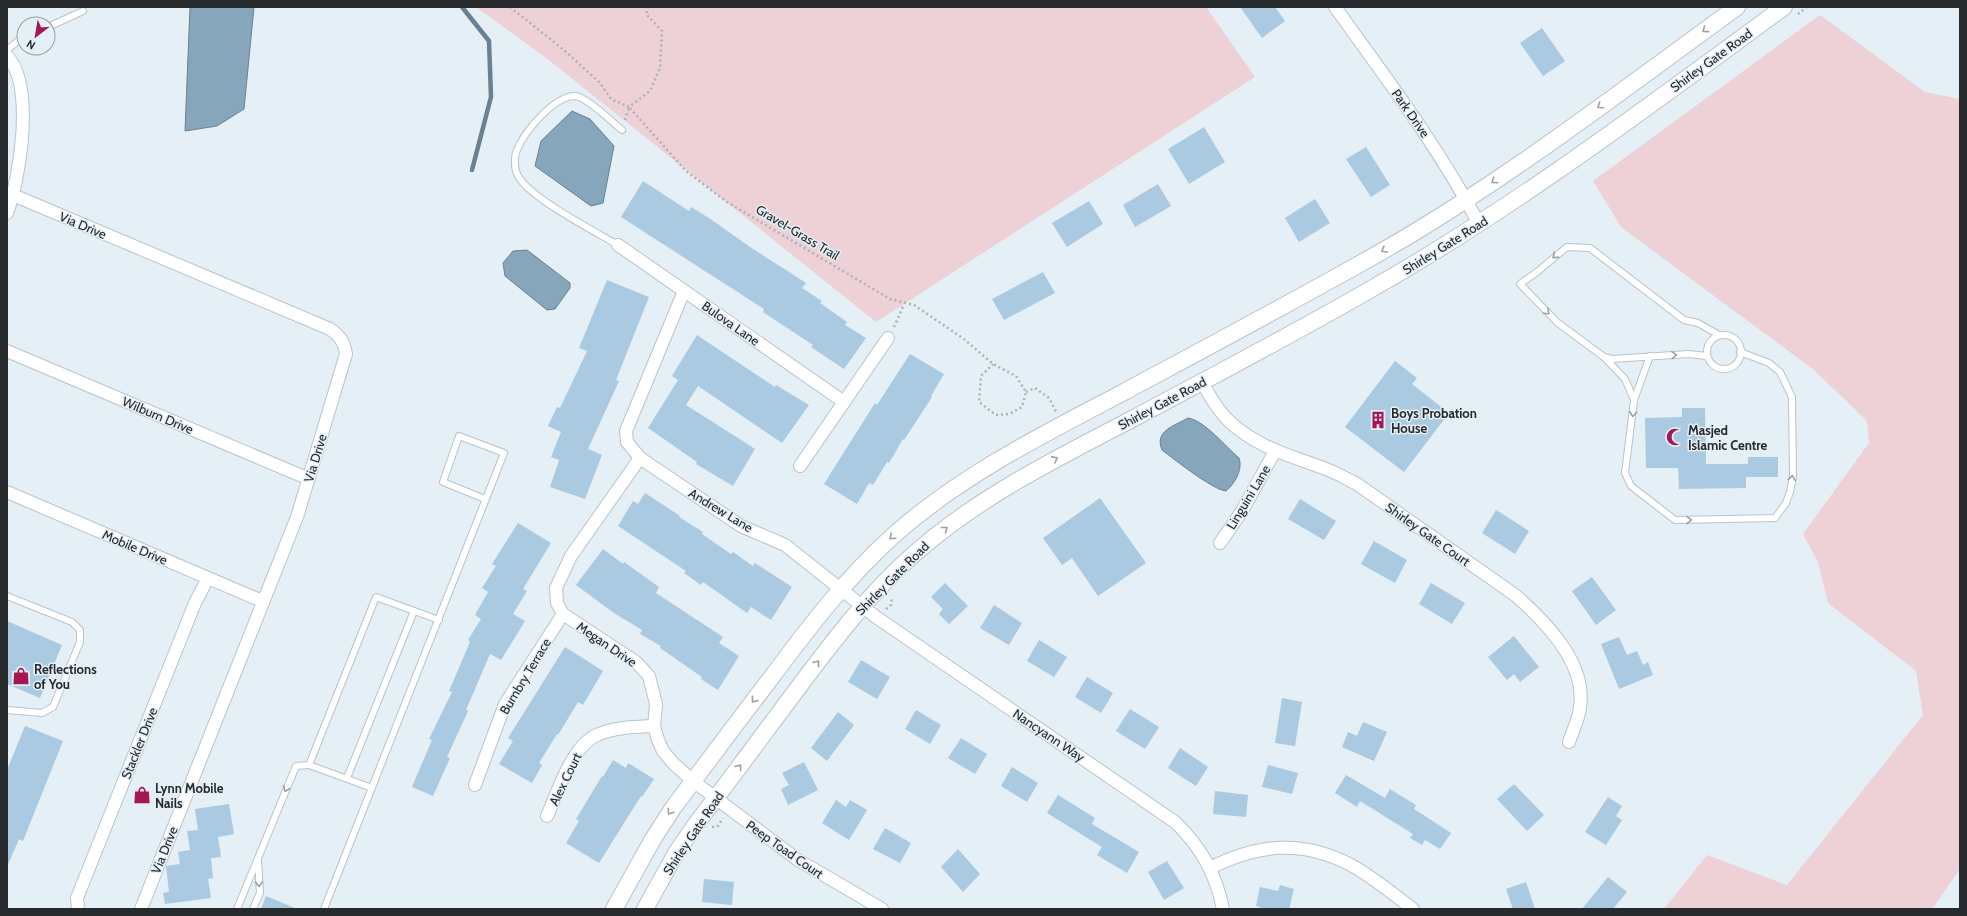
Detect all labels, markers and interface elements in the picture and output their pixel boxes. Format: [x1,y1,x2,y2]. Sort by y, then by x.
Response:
north arrow [16,16,56,56]
street label: Shirley Gate Road [1667,25,1755,95]
one-way arrow [1703,25,1710,32]
text: N [24,37,38,53]
street label: Park Drive [1389,86,1434,141]
one-way arrow [1597,101,1604,109]
one-way arrow [1491,176,1498,184]
street label: Gravel-Grass Trail [753,201,843,263]
street label: Via Drive [57,208,109,242]
street label: Shirley Gate Road [1399,212,1491,278]
one-way arrow [1381,246,1388,253]
one-way arrow [1552,252,1559,259]
street label: Bulova Lane [699,297,763,349]
one-way arrow [1542,307,1550,315]
one-way arrow [1671,350,1678,359]
street label: Shirley Gate Road [1115,373,1209,433]
street label: Wilburn Drive [120,393,196,437]
place label: Boys Probation House [1391,405,1477,436]
building icon: Boys Probation House [1368,410,1388,430]
one-way arrow [1629,411,1638,417]
place label: Masjed Islamic Centre [1688,422,1767,453]
mosque icon: Masjed Islamic Centre [1665,427,1685,447]
street label: Via Drive [300,432,330,484]
one-way arrow [1050,457,1058,464]
street label: Linguini Lane [1223,462,1274,532]
one-way arrow [1788,475,1797,481]
street label: Andrew Lane [686,485,756,536]
street label: Shirley Gate Court [1383,499,1474,569]
one-way arrow [1686,516,1692,524]
street label: Mobile Drive [100,526,170,568]
one-way arrow [940,526,947,533]
one-way arrow [889,532,897,539]
street label: Shirley Gate Road [852,538,932,618]
street label: Megan Drive [574,618,640,670]
street label: Bumbry Terrace [496,635,554,717]
one-way arrow [812,660,819,667]
place label: Reflections of You [34,661,97,692]
shop icon: Reflections of You [11,666,31,686]
one-way arrow [752,696,759,703]
street label: Stackler Drive [117,705,161,781]
street label: Nancyann Way [1010,705,1088,765]
street label: Alex Court [545,749,585,808]
one-way arrow [734,764,741,771]
place label: Lynn Mobile Nails [155,780,224,811]
shop icon: Lynn Mobile Nails [132,785,152,805]
one-way arrow [283,785,291,793]
street label: Shirley Gate Road [659,788,727,878]
one-way arrow [668,808,675,815]
street label: Peep Toad Court [743,817,827,882]
street label: Via Drive [147,824,181,876]
one-way arrow [255,881,263,887]

